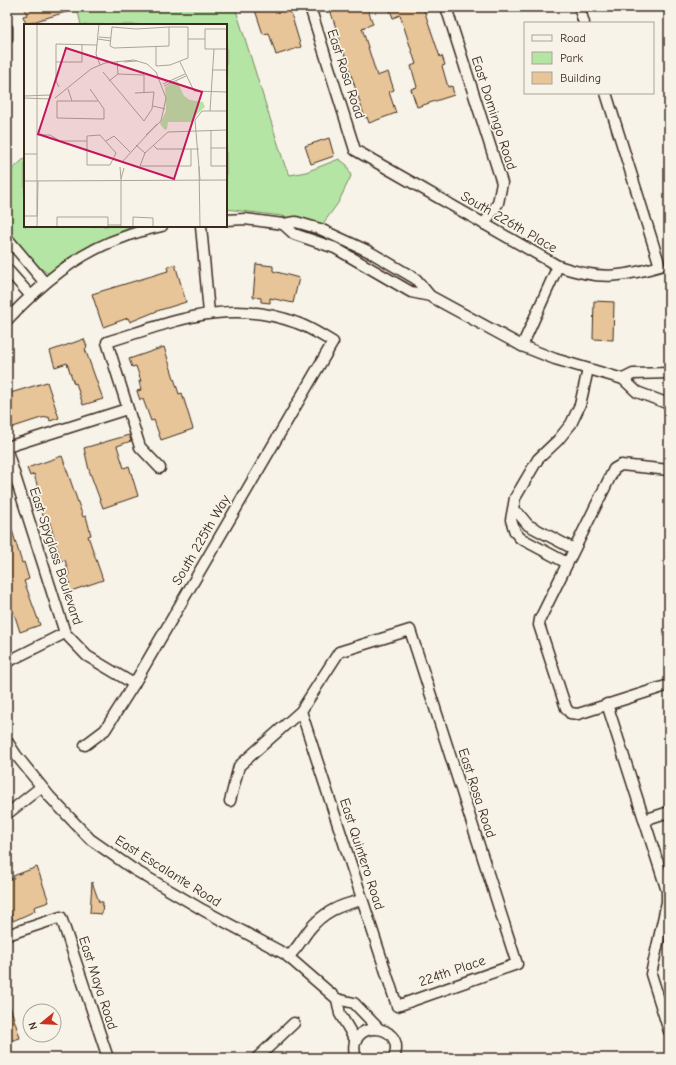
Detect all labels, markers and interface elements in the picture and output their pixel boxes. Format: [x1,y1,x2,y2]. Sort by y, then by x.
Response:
legend [524,22,654,94]
inset map [24,24,227,227]
street label: East Rosa Road [323,27,369,121]
text: Road [560,31,586,45]
text: Park [560,51,583,65]
street label: East Domingo Road [468,54,520,172]
text: Building [560,71,601,85]
street label: South 226th Place [458,187,560,257]
street label: East Spyglass Boulevard [26,485,86,627]
street label: South 225th Way [168,491,234,588]
street label: East Rosa Road [454,746,500,840]
street label: East Quintero Road [336,796,388,912]
street label: East Escalante Road [112,831,224,911]
street label: East Maya Road [75,934,121,1032]
street label: 224th Place [416,952,488,990]
north arrow [22,1003,62,1043]
text: N [26,1021,40,1031]

